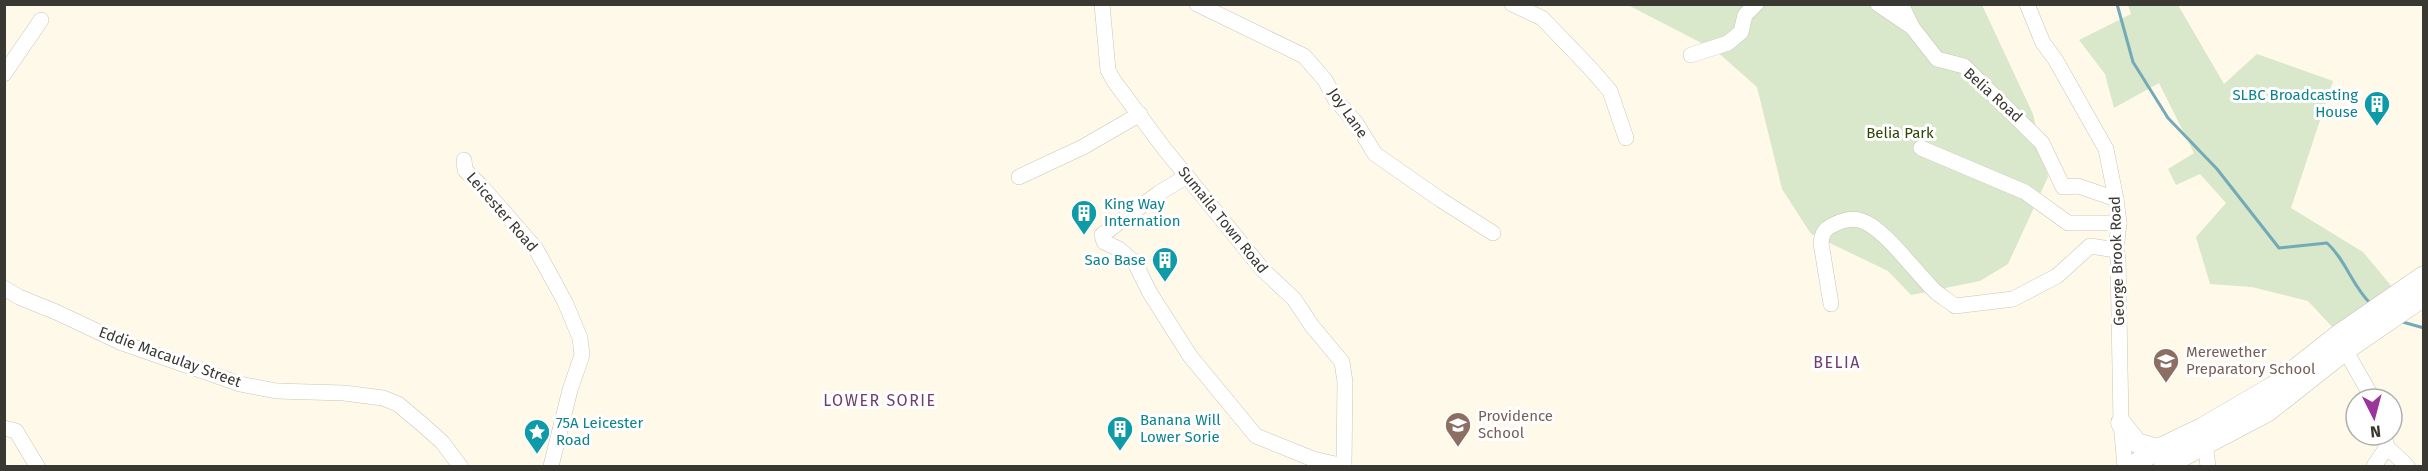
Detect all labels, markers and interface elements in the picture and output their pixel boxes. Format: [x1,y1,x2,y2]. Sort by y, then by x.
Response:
street label: Belia Road [1960,64,2026,126]
street label: Joy Lane [1324,84,1372,142]
place label: SLBC Broadcasting House [2232,86,2358,121]
building icon: SLBC Broadcasting House [2362,89,2392,127]
park label: Belia Park [1866,124,1934,142]
street label: Sumaila Town Road [1174,163,1272,277]
street label: Leicester Road [463,169,541,255]
place label: King Way Internation [1104,195,1181,230]
street label: George Brook Road [2106,196,2128,326]
building icon: King Way Internation [1069,198,1099,236]
building icon: Sao Base [1150,245,1180,283]
place label: Sao Base [1085,251,1146,269]
street label: Eddie Macaulay Street [96,323,244,391]
place label: Merewether Preparatory School [2186,343,2316,378]
school or university icon: Merewether Preparatory School [2151,346,2181,384]
district label: BELIA [1813,353,1861,372]
north arrow [2344,387,2404,447]
district label: LOWER SORIE [823,391,937,410]
place label: Providence School [1478,407,1553,442]
school or university icon: Providence School [1443,410,1473,448]
place label: Banana Will Lower Sorie [1140,411,1221,446]
place label: 75A Leicester Road [556,414,643,449]
building icon: Banana Will Lower Sorie [1105,414,1135,452]
place icon: 75A Leicester Road [522,417,552,455]
text: N [2369,421,2382,441]

